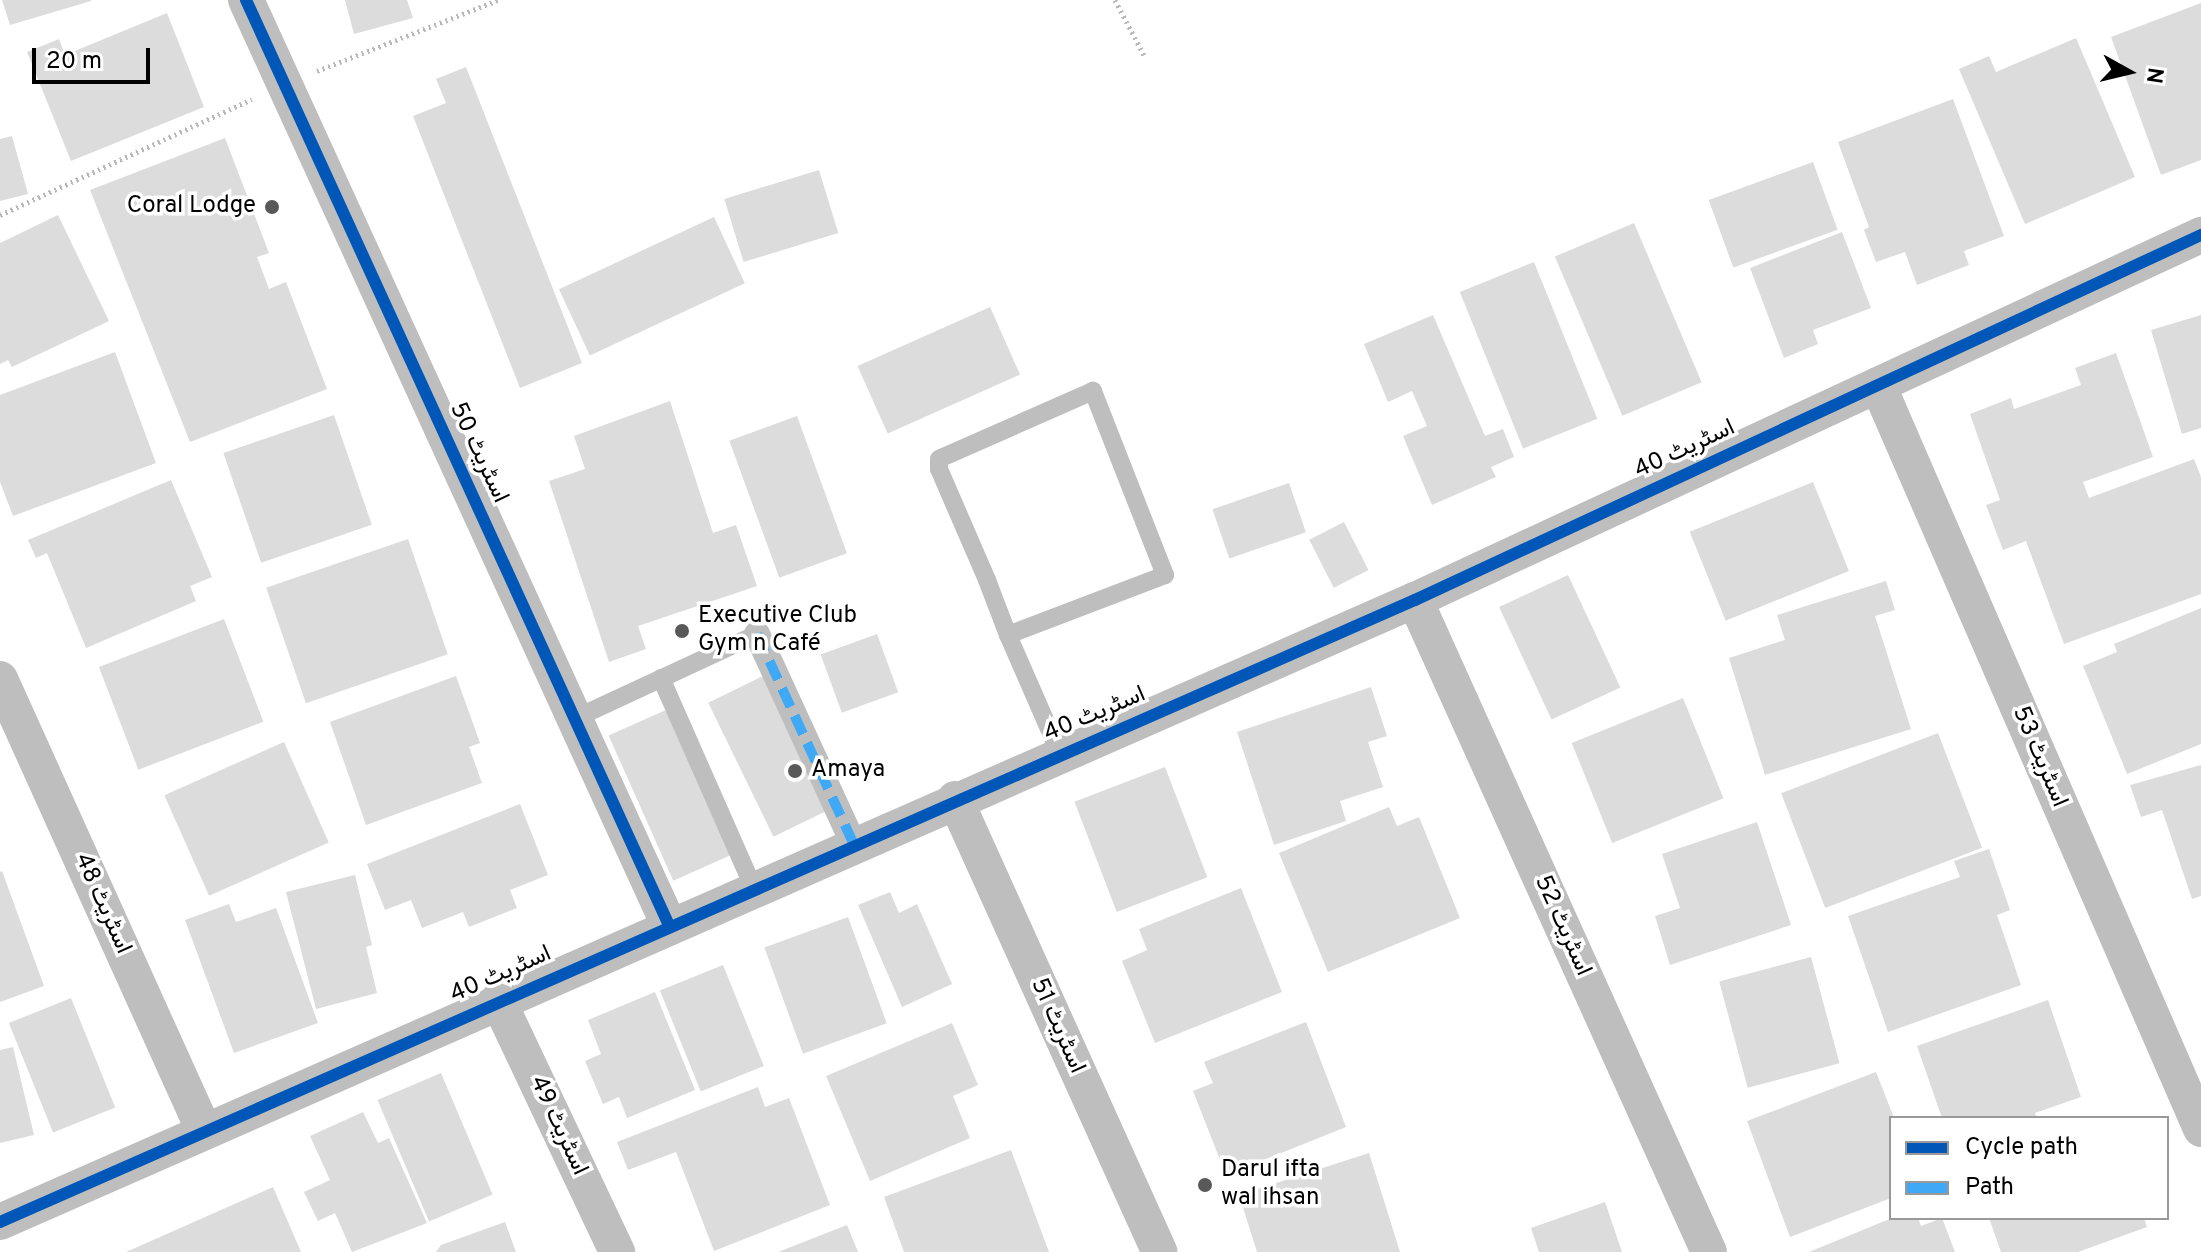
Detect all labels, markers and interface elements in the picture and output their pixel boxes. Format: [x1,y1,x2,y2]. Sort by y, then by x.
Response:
scale bar [36,32,154,82]
north arrow [2089,32,2169,112]
text: 20 m [46,47,102,77]
text: N [2139,66,2168,85]
place label: Coral Lodge [127,193,256,221]
marker: Coral Lodge [263,198,281,216]
street label: اسٹریٹ 50 [442,398,514,508]
street label: اسٹریٹ 40 [1630,414,1740,486]
place label: Executive Club Gym n Café [698,603,857,659]
marker: Executive Club Gym n Café [673,622,691,640]
street label: اسٹریٹ 40 [1040,681,1150,749]
street label: اسٹریٹ 53 [2005,702,2073,812]
place label: Amaya [811,757,885,785]
marker: Amaya [786,762,804,780]
street label: اسٹریٹ 48 [67,849,137,959]
street label: اسٹریٹ 52 [1527,871,1597,981]
street label: اسٹریٹ 40 [446,940,556,1010]
street label: اسٹریٹ 51 [1023,974,1091,1078]
street label: اسٹریٹ 49 [523,1072,593,1180]
legend [1889,1116,2169,1220]
text: Cycle path [1965,1133,2078,1163]
place label: Darul ifta wal ihsan [1221,1157,1320,1213]
text: Path [1965,1173,2014,1203]
marker: Darul ifta wal ihsan [1196,1176,1214,1194]

